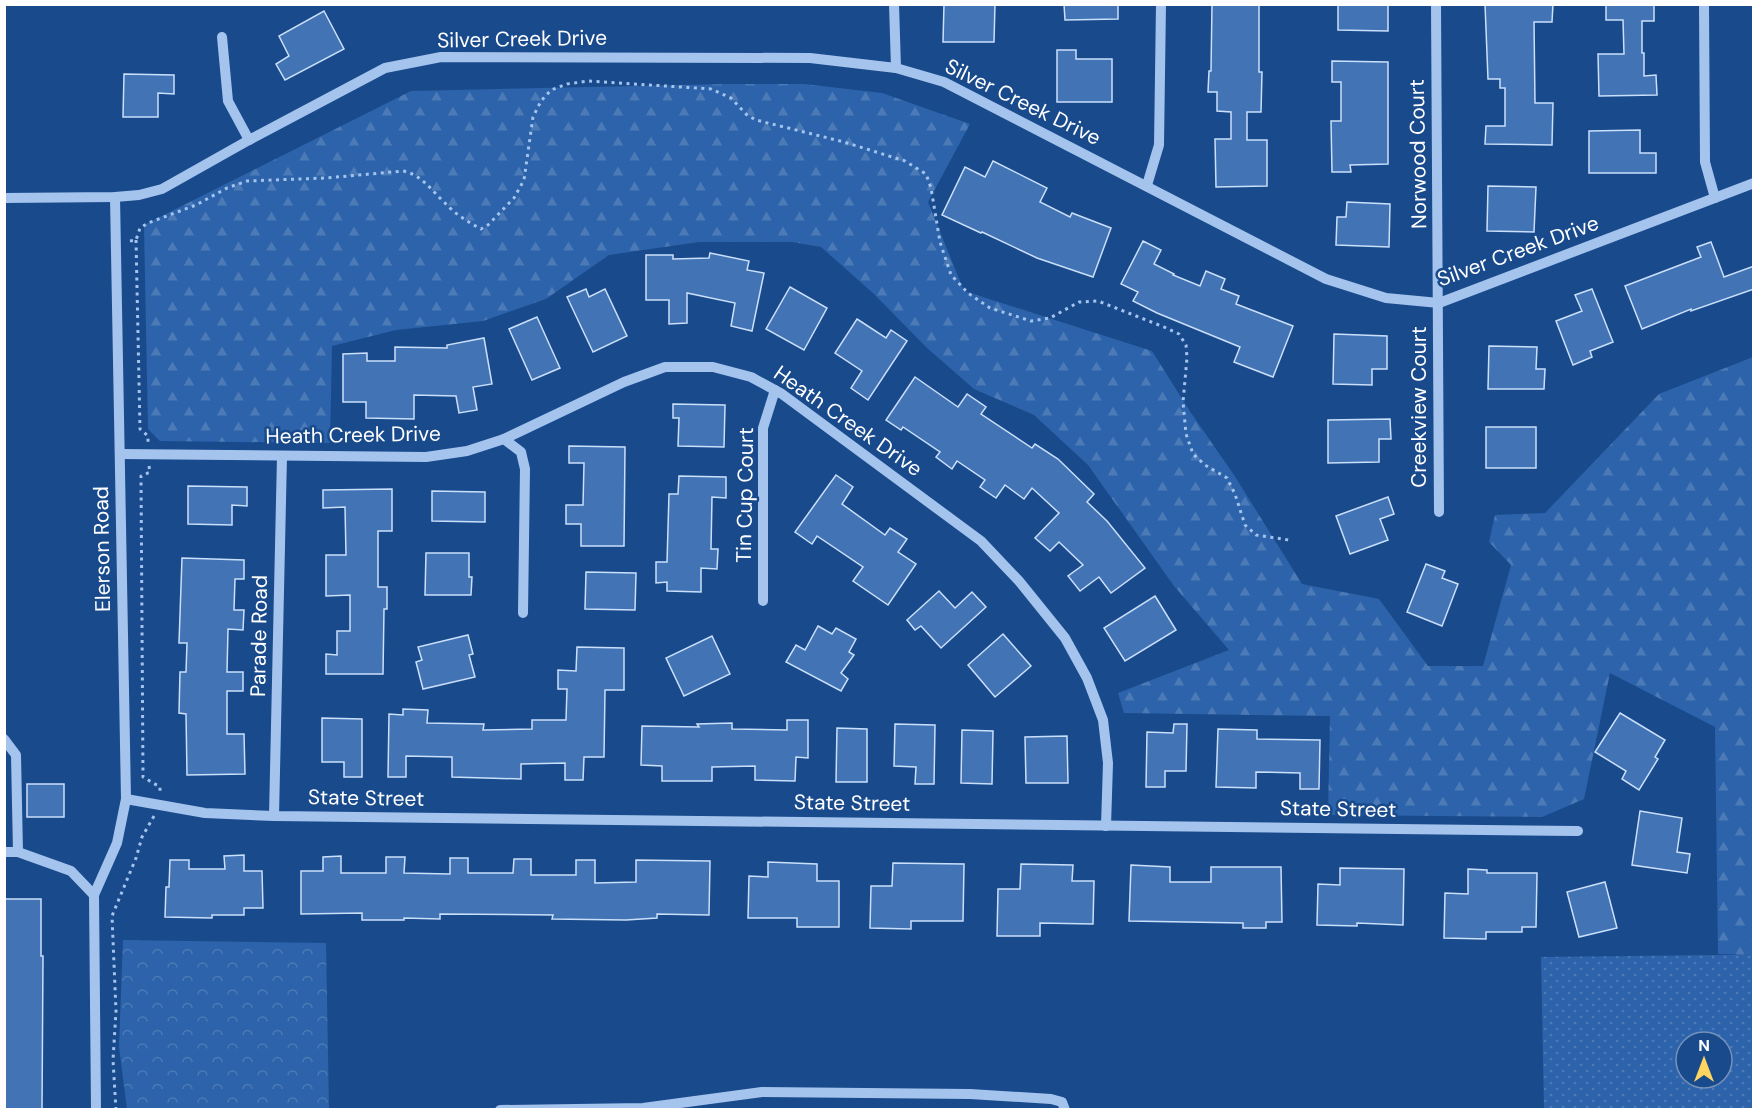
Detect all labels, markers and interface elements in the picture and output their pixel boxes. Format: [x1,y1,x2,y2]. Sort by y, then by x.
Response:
street label: Silver Creek Drive [437,24,607,54]
street label: Silver Creek Drive [941,52,1106,152]
street label: Norwood Court [1403,79,1433,229]
street label: Silver Creek Drive [1433,209,1603,293]
street label: Creekview Court [1405,326,1433,488]
street label: Heath Creek Drive [768,359,928,483]
street label: Heath Creek Drive [265,419,441,451]
street label: Tin Cup Court [730,427,760,563]
street label: Elerson Road [87,486,117,612]
street label: Parade Road [244,575,274,697]
street label: State Street [308,783,424,813]
street label: State Street [794,788,910,818]
street label: State Street [1280,794,1396,824]
north arrow [1674,1030,1734,1090]
text: N [1698,1035,1710,1056]

